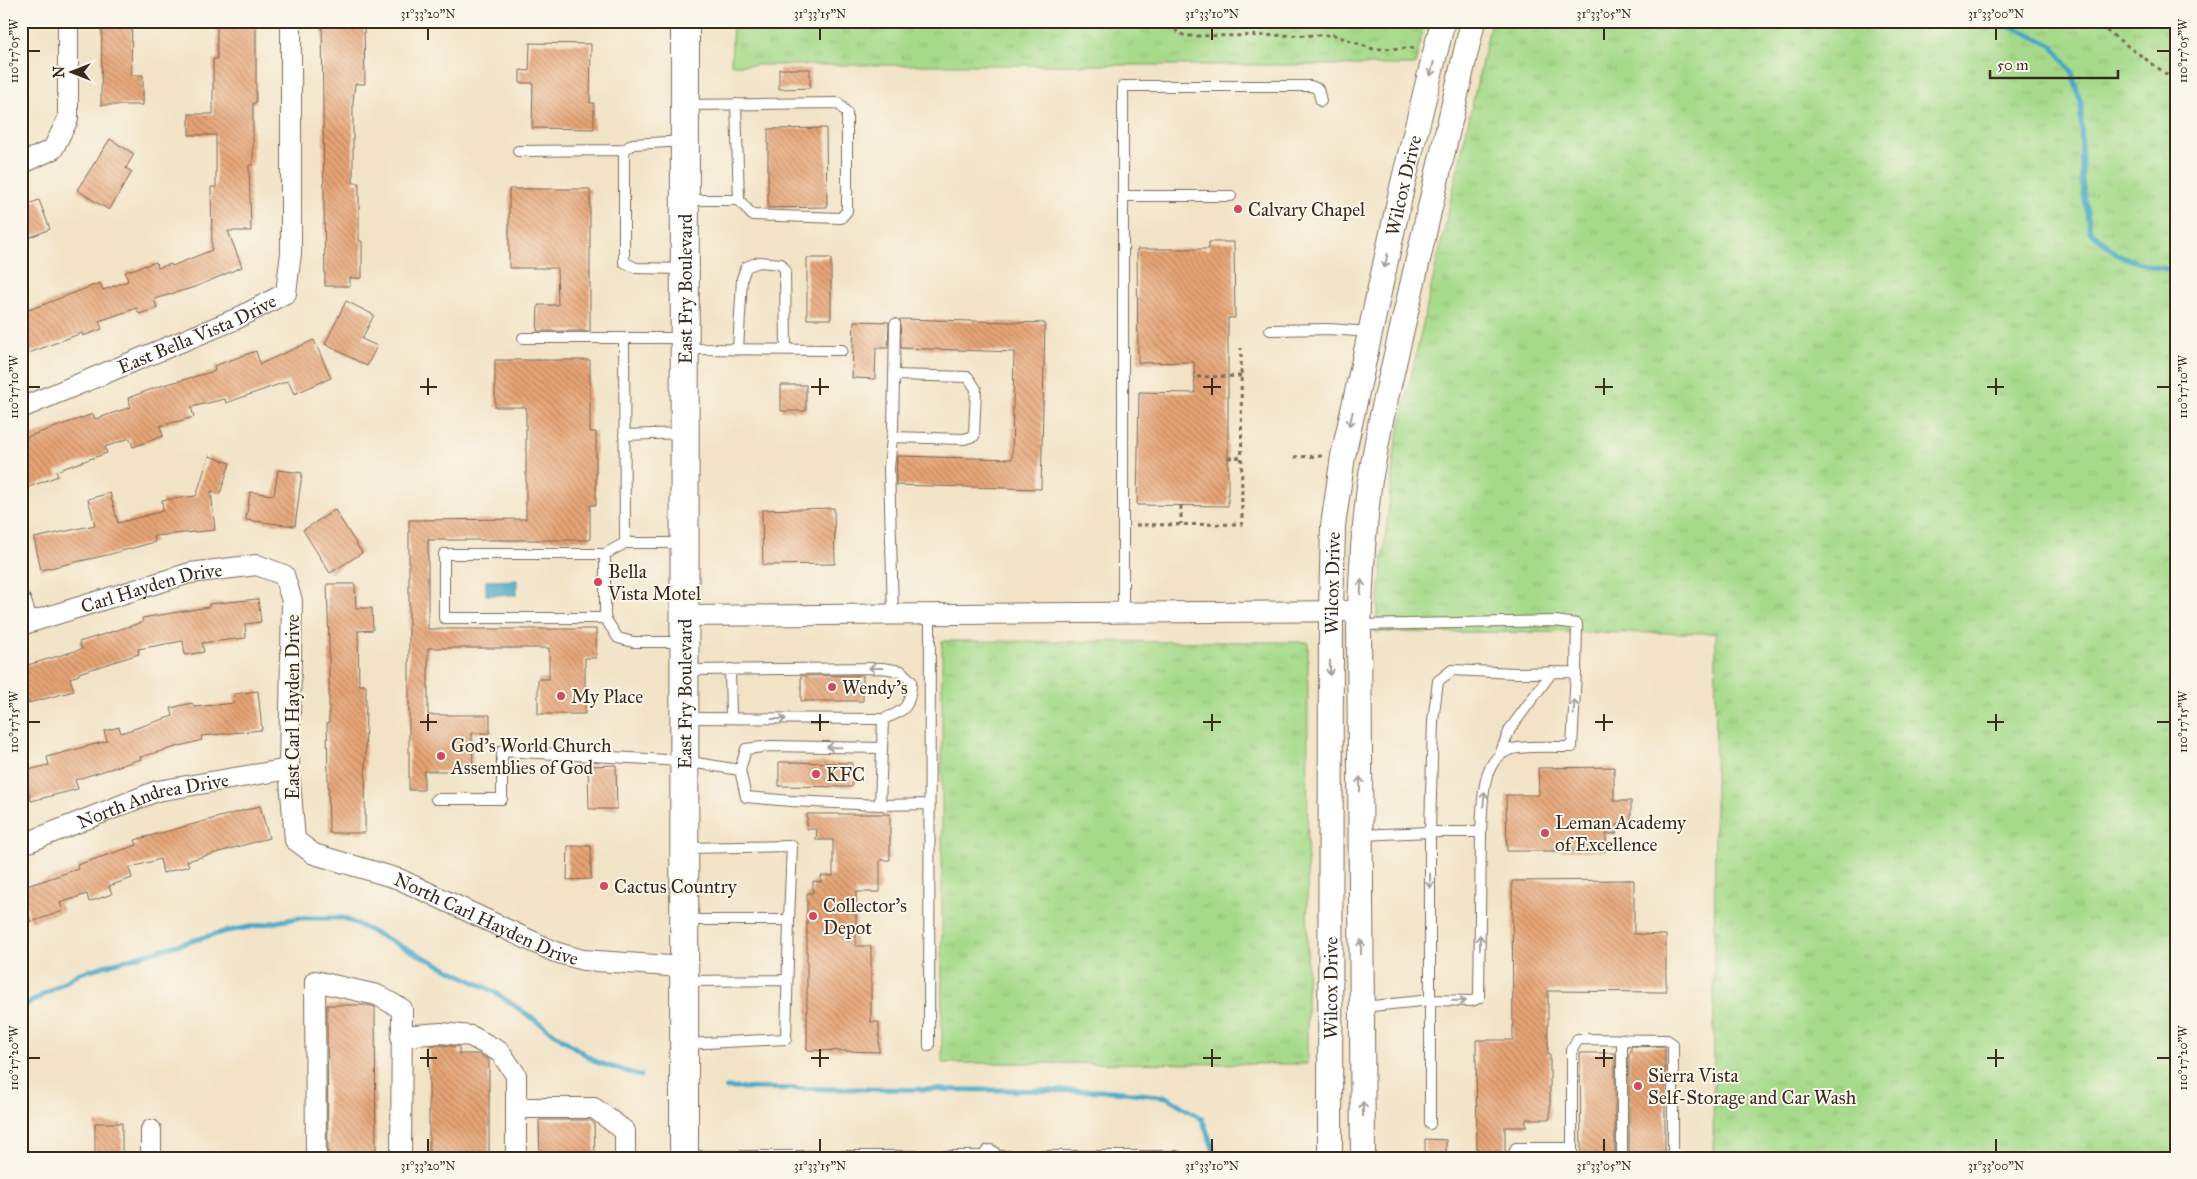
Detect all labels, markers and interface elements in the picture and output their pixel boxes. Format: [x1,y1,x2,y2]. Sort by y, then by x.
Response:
text: 31°33'20"N [400,7,456,21]
text: 31°33'15"N [794,7,846,21]
text: 31°33'10"N [1185,7,1239,21]
text: 31°33'05"N [1577,7,1631,21]
text: 31°33'00"N [1968,7,2024,21]
text: 110°17'05"W [7,18,21,83]
text: 110°17'05"W [2176,18,2190,83]
north arrow [48,48,98,98]
scale bar [1990,48,2117,80]
text: 50 m [1997,56,2029,74]
one-way arrow [1427,60,1436,76]
text: N [51,66,68,78]
street label: Wilcox Drive [1380,133,1426,238]
place label: Calvary Chapel [1248,198,1366,221]
marker: Calvary Chapel [1232,203,1244,215]
street label: East Fry Boulevard [673,213,696,364]
one-way arrow [1381,252,1391,268]
street label: East Bella Vista Drive [114,289,280,378]
text: 110°17'10"W [7,355,21,419]
text: 110°17'10"W [2176,355,2190,419]
one-way arrow [1346,411,1355,427]
street label: Wilcox Drive [1319,531,1344,634]
street label: Carl Hayden Drive [78,558,223,617]
place label: Bella Vista Motel [607,560,702,605]
marker: Bella Vista Motel [592,576,604,588]
one-way arrow [1356,579,1365,595]
street label: East Carl Hayden Drive [281,614,304,800]
street label: East Fry Boulevard [673,618,696,769]
one-way arrow [1326,660,1335,676]
one-way arrow [868,663,884,673]
place label: Wendy's [842,676,908,699]
marker: Wendy's [826,681,838,693]
place label: My Place [571,685,643,708]
text: 110°17'15"W [7,690,21,753]
marker: My Place [555,690,567,702]
text: 110°17'15"W [2176,690,2190,753]
one-way arrow [1570,700,1579,716]
one-way arrow [771,714,787,724]
place label: God's World Church Assemblies of God [450,734,612,779]
one-way arrow [826,742,842,752]
marker: God's World Church Assemblies of God [435,750,447,762]
place label: KFC [826,763,865,786]
street label: North Andrea Drive [74,768,230,833]
marker: KFC [810,768,822,780]
one-way arrow [1355,776,1365,792]
one-way arrow [1479,792,1489,808]
place label: Leman Academy of Excellence [1555,811,1687,856]
marker: Leman Academy of Excellence [1539,827,1551,839]
street label: North Carl Hayden Drive [391,867,581,970]
one-way arrow [1425,872,1435,889]
place label: Cactus Country [614,875,738,898]
marker: Cactus Country [598,880,610,892]
place label: Collector's Depot [823,894,907,939]
marker: Collector's Depot [807,910,819,922]
one-way arrow [1475,934,1485,950]
street label: Wilcox Drive [1319,937,1342,1039]
one-way arrow [1357,939,1366,955]
one-way arrow [1450,996,1467,1006]
text: 110°17'20"W [7,1025,21,1090]
text: 110°17'20"W [2176,1025,2190,1090]
place label: Sierra Vista Self-Storage and Car Wash [1648,1064,1857,1110]
marker: Sierra Vista Self-Storage and Car Wash [1632,1080,1644,1092]
one-way arrow [1358,1101,1368,1118]
text: 31°33'20"N [400,1159,456,1173]
text: 31°33'15"N [794,1159,846,1173]
text: 31°33'10"N [1185,1159,1239,1173]
text: 31°33'05"N [1577,1159,1631,1173]
text: 31°33'00"N [1968,1159,2024,1173]

